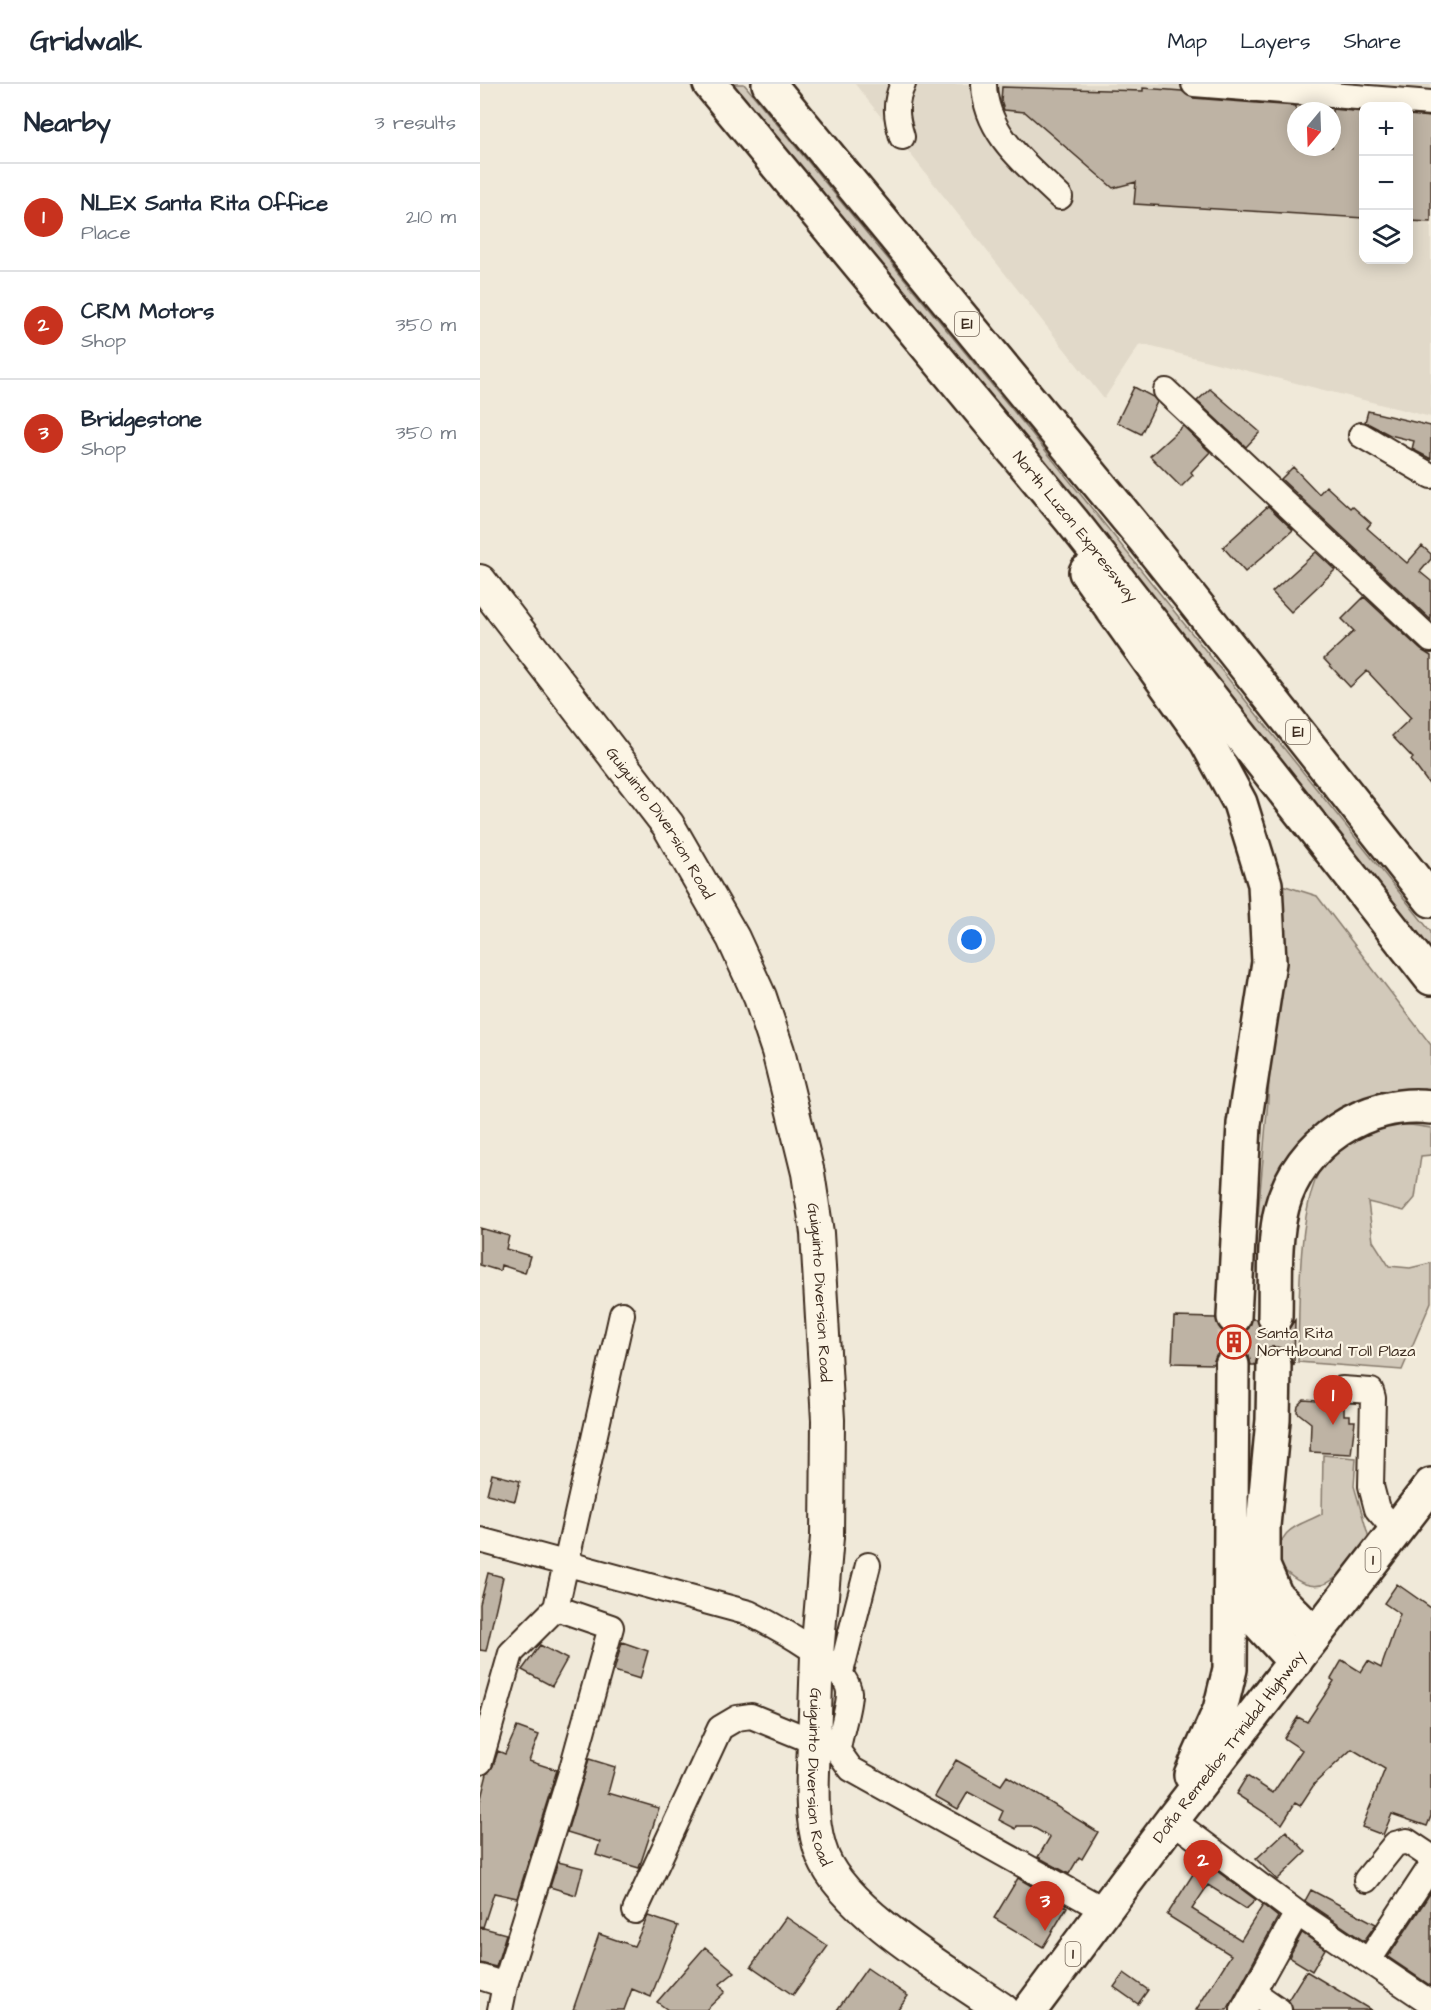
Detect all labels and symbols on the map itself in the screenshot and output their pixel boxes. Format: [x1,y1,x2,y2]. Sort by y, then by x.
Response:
north arrow [1287,102,1341,156]
road number: E1 [955,312,979,336]
street label: North Luzon Expressway [1008,446,1143,608]
road number: E1 [1286,720,1310,744]
street label: Guiguinto Diversion Road [601,742,719,903]
your location [957,925,986,954]
street label: Guiguinto Diversion Road [802,1201,837,1383]
place label: Santa Rita Northbound Toll Plaza [1257,1322,1415,1362]
building icon: Santa Rita Northbound Toll Plaza [1216,1324,1252,1360]
pin: 1 [1314,1376,1352,1425]
road number: 1 [1366,1548,1380,1572]
street label: Doña Remedios Trinidad Highway [1148,1646,1311,1848]
street label: Guiguinto Diversion Road [802,1688,837,1870]
pin: 2 [1184,1840,1222,1890]
pin: 3 [1026,1882,1064,1931]
road number: 1 [1066,1942,1080,1966]

